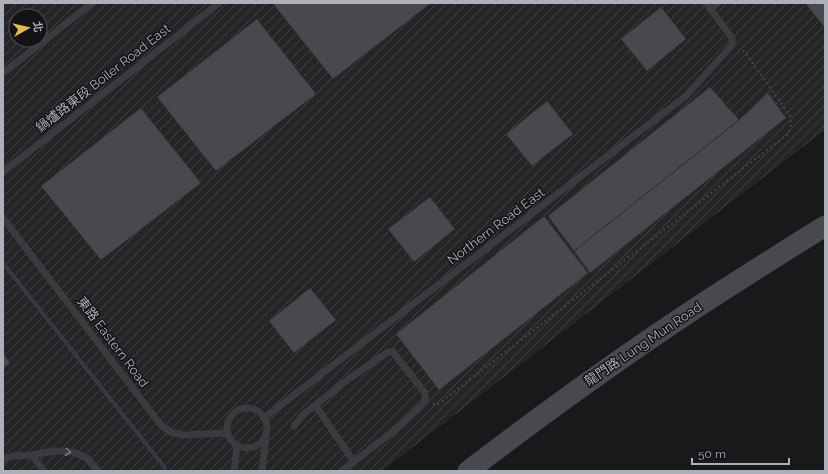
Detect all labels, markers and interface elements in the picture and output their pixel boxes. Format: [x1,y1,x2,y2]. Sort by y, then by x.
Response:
north arrow [8,8,48,48]
text: 北 [30,20,45,33]
street label: 鍋爐路東段 Boiler Road East [33,20,174,135]
street label: Northern Road East [445,184,548,267]
street label: 東路 Eastern Road [74,294,152,390]
street label: 龍門路 Lung Mun Road [582,299,704,389]
scale bar [692,440,789,466]
one-way arrow [65,447,72,456]
text: 50 m [698,447,726,461]

